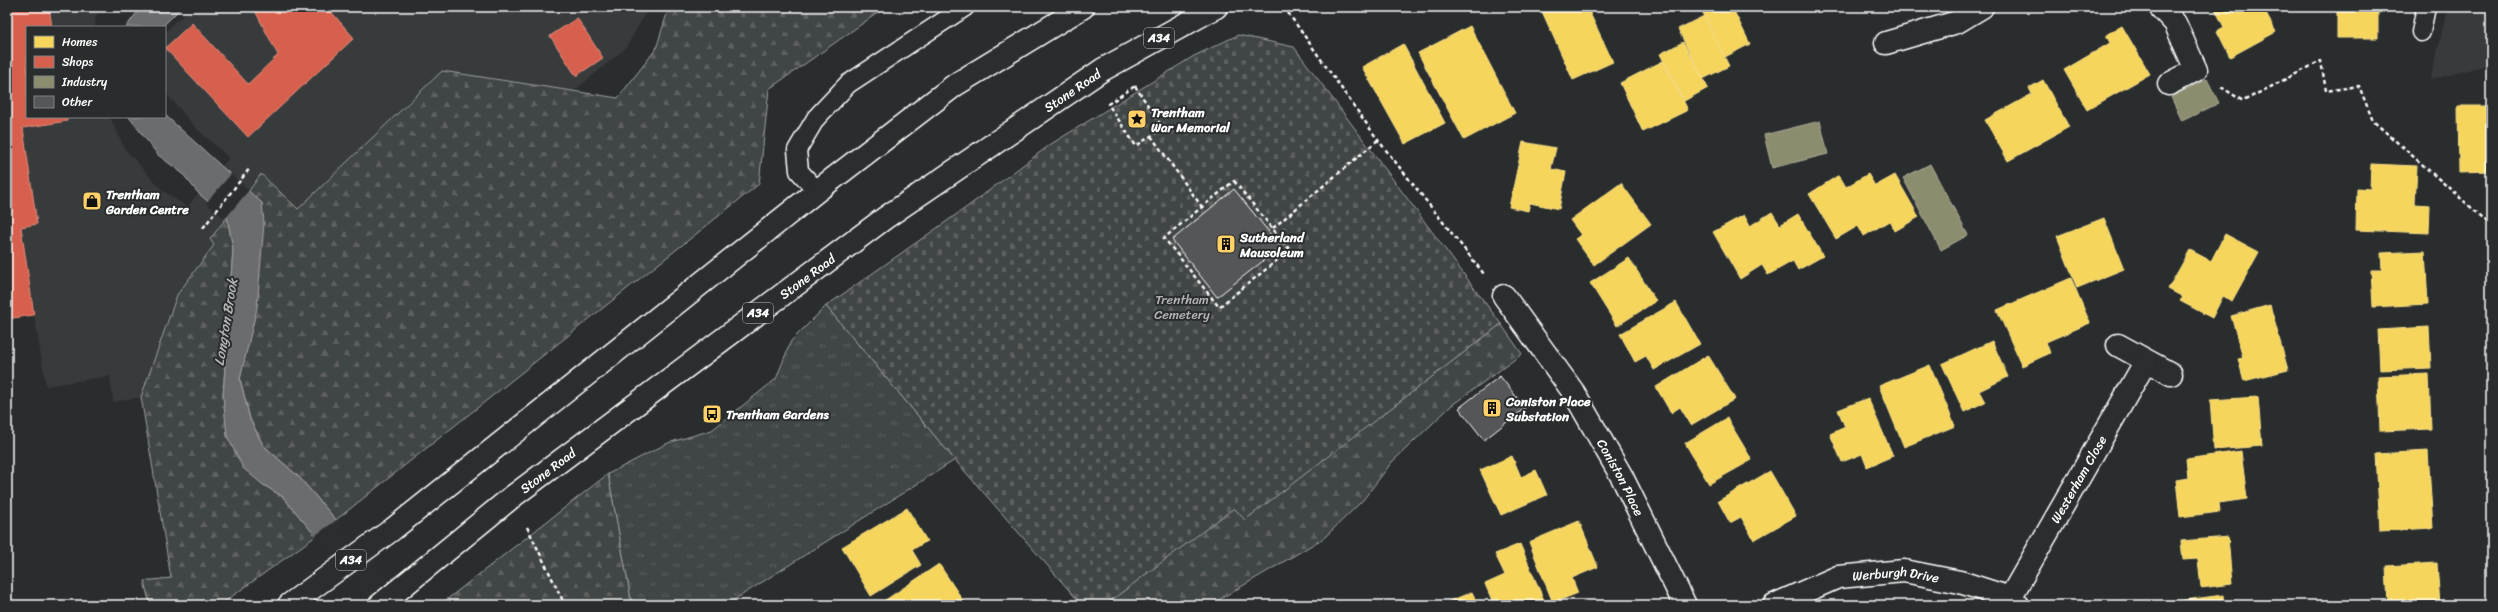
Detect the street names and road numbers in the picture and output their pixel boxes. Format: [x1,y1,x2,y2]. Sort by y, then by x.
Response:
road number: A34 [1144,28,1174,48]
street label: Stone Road [1039,62,1107,118]
street label: Stone Road [774,247,841,305]
road number: A34 [743,303,773,323]
street label: Westerham Close [2044,431,2113,528]
street label: Coniston Place [1591,434,1651,520]
street label: Stone Road [515,441,582,499]
road number: A34 [336,550,366,570]
street label: Werburgh Drive [1851,559,1942,589]

